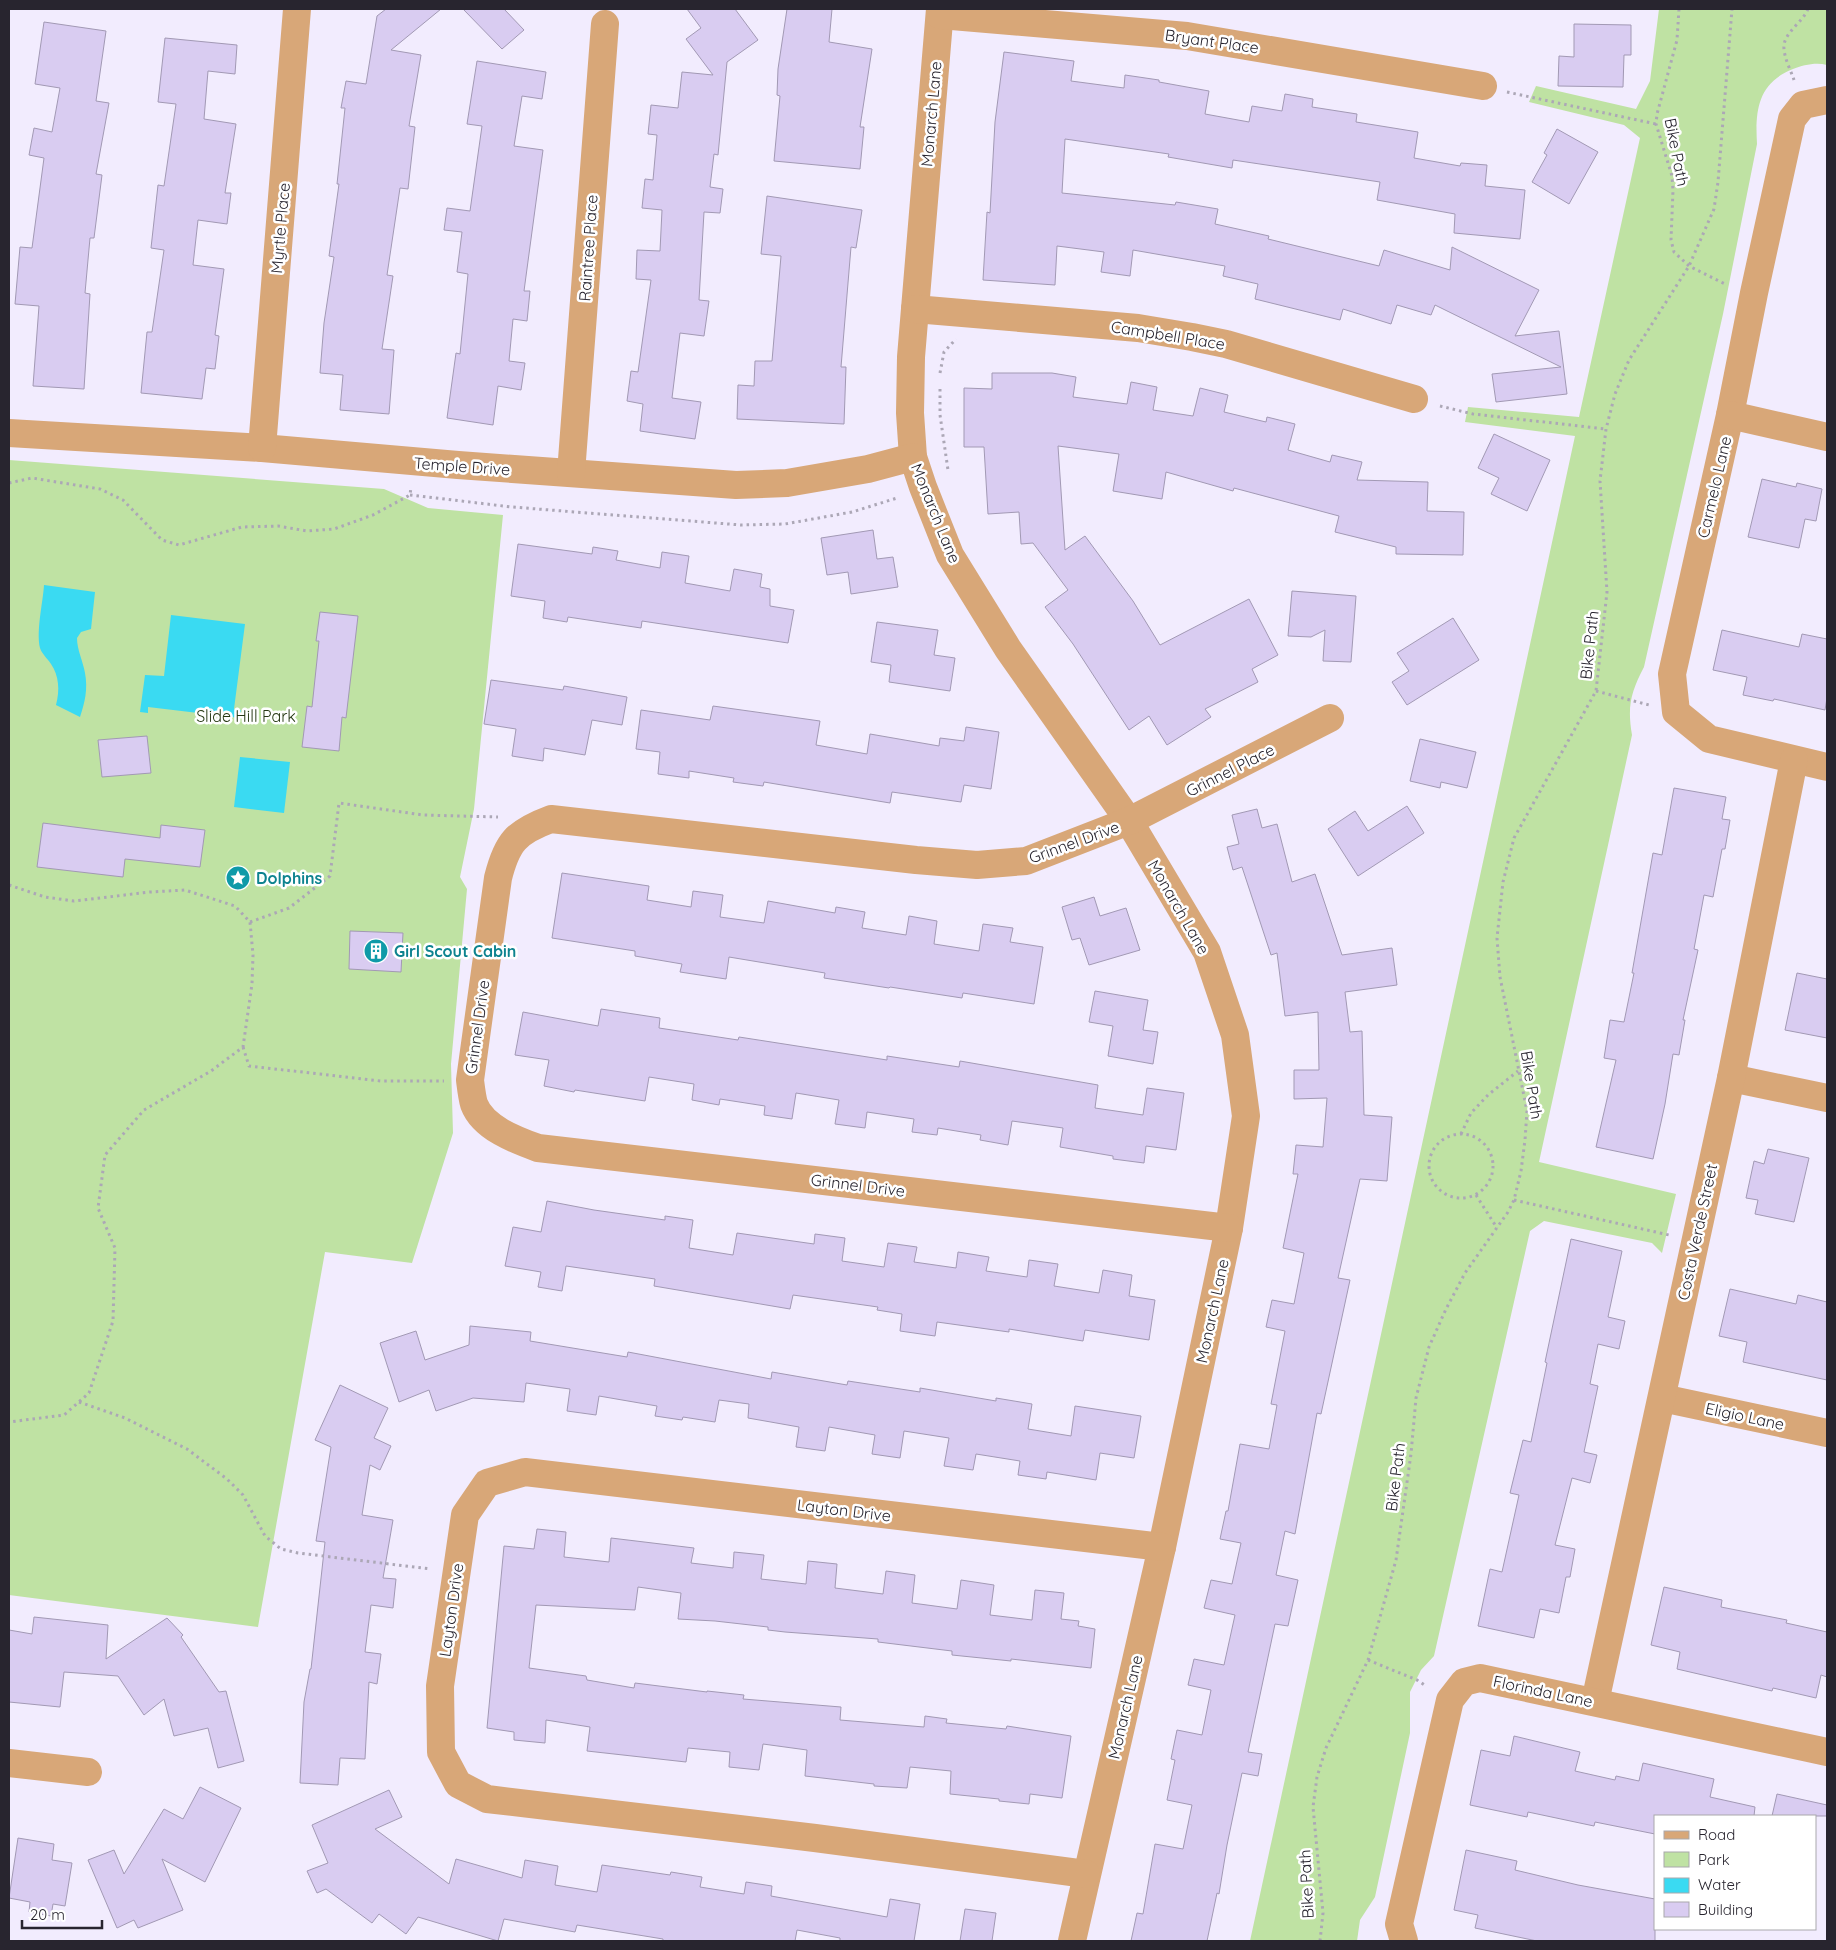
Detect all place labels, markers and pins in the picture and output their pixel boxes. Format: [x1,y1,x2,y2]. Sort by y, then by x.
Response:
place icon: Dolphins [225,865,251,891]
place label: Dolphins [256,868,323,888]
building icon: Girl Scout Cabin [363,938,389,964]
place label: Girl Scout Cabin [394,941,516,961]

